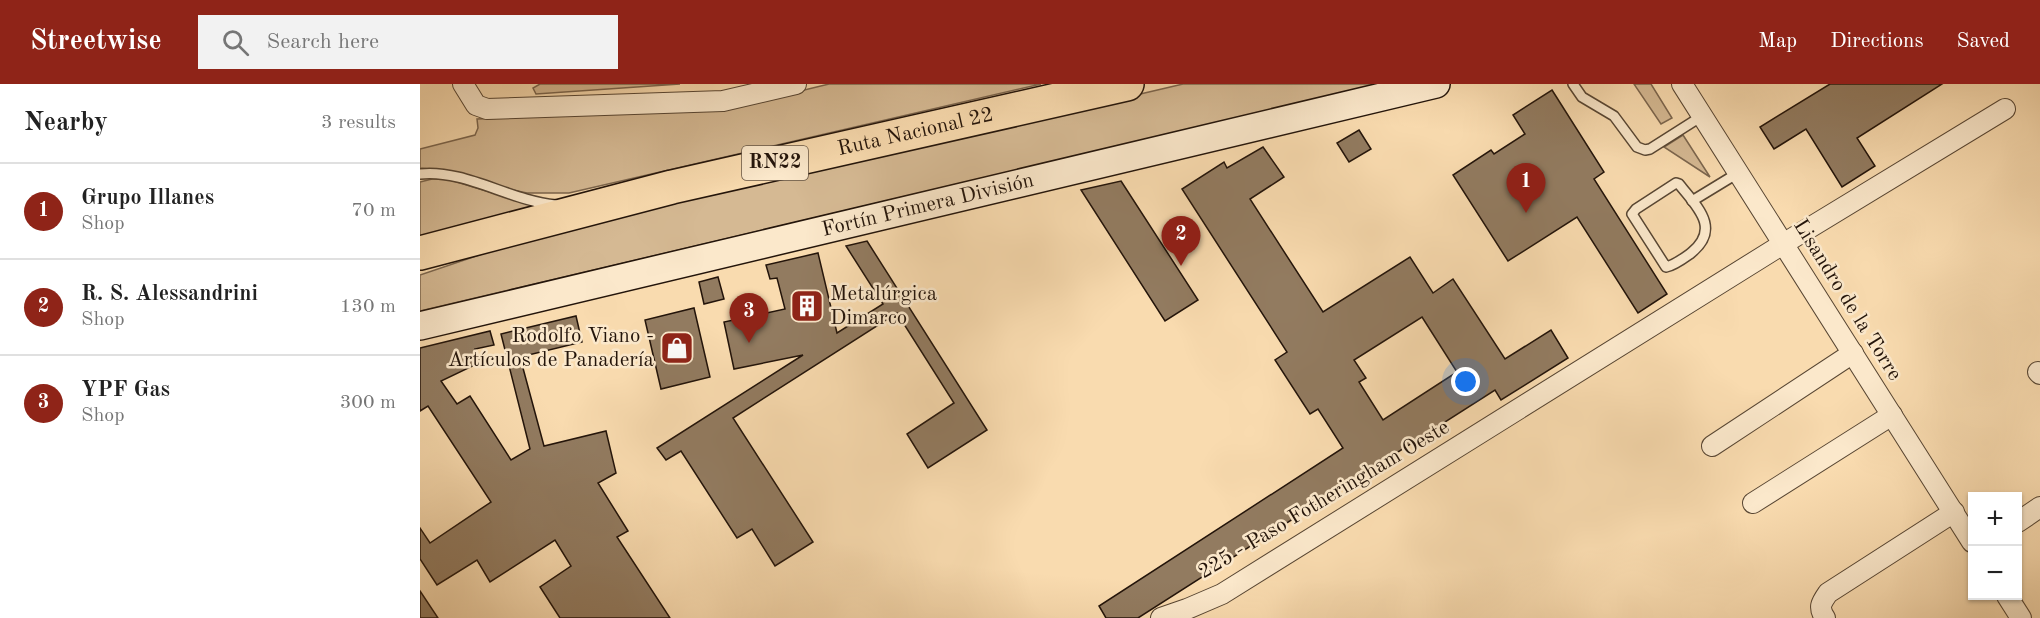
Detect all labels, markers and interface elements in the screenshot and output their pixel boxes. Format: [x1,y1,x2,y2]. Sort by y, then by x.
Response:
search box [198,15,618,69]
icon: search [219,26,252,59]
text: Streetwise [30,28,162,56]
text: Search here [267,31,379,53]
text: Map [1758,31,1797,52]
text: Directions [1830,31,1924,52]
text: Saved [1957,31,2010,52]
street label: Ruta Nacional 22 [835,104,995,160]
text: Nearby [24,110,108,136]
text: 3 results [321,113,396,133]
road number: RN22 [742,146,808,180]
pin: 1 [1506,164,1546,213]
street label: Fortín Primera División [820,170,1036,240]
text: Grupo Illanes [81,187,214,209]
text: 1 [38,201,49,221]
text: 70 m [351,201,396,221]
text: Shop [81,214,125,234]
pin: 2 [1162,216,1200,266]
street label: Lisandro de la Torre [1789,216,1905,384]
text: R. S. Alessandrini [81,283,258,305]
place label: Metalúrgica Dimarco [830,284,937,329]
building icon: Metalúrgica Dimarco [789,288,825,324]
pin: 3 [730,294,768,343]
text: 2 [38,297,49,317]
text: 130 m [340,297,396,317]
text: Shop [81,310,125,330]
place label: Rodolfo Viano - Artículos de Panadería [448,326,654,371]
shop icon: Rodolfo Viano - Artículos de Panadería [659,330,695,366]
your location [1451,367,1480,396]
text: YPF Gas [81,379,170,401]
text: 3 [38,393,49,413]
text: 300 m [340,393,396,413]
text: Shop [81,406,125,426]
street label: 225 - Paso Fotheringham Oeste [1195,417,1453,583]
map controls [1968,492,2022,600]
button: + [1968,492,2022,546]
button: − [1968,546,2022,600]

